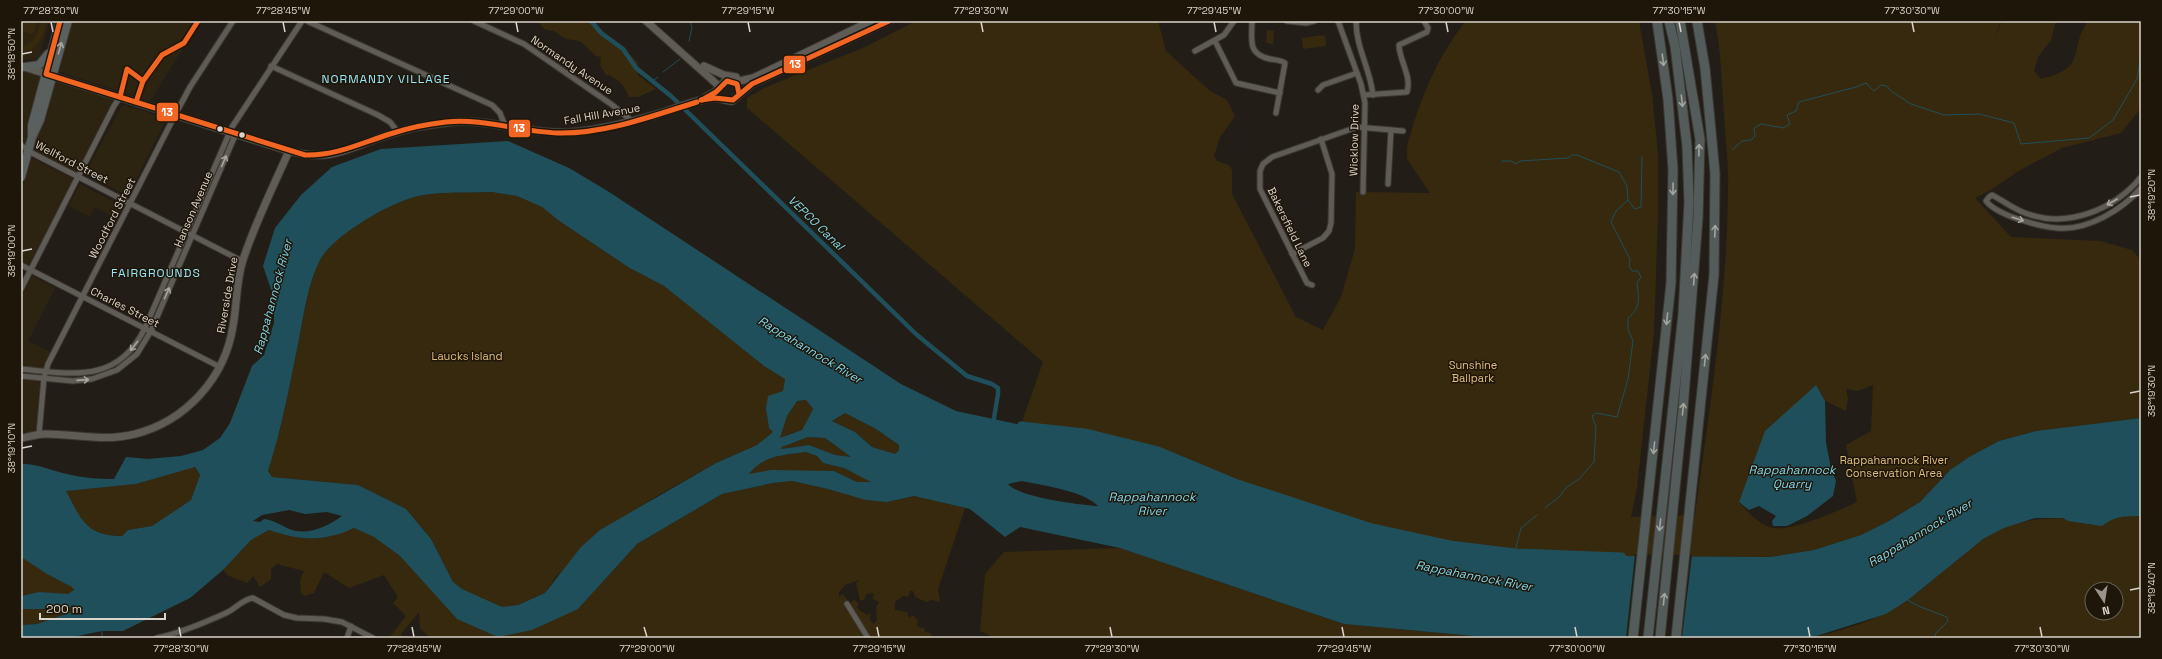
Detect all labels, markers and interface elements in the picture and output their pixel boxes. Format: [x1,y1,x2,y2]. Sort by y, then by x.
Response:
text: 77°28'30"W [23,4,79,17]
text: 77°28'45"W [256,4,311,17]
text: 77°29'00"W [488,4,544,17]
text: 77°29'15"W [722,4,775,17]
text: 77°29'30"W [953,4,1009,17]
text: 77°29'45"W [1187,4,1242,17]
text: 77°30'00"W [1418,4,1474,17]
text: 77°30'15"W [1652,4,1706,17]
text: 77°30'30"W [1884,4,1940,17]
text: 38°18'50"N [5,28,18,80]
street label: Normandy Avenue [528,32,616,98]
one-way arrow [57,42,64,55]
one-way arrow [1659,53,1667,66]
line badge: 13 [783,55,806,74]
text: 13 [789,57,801,71]
district label: NORMANDY VILLAGE [322,71,450,87]
one-way arrow [1678,94,1686,107]
street label: Fall Hill Avenue [563,100,641,128]
line badge: 13 [156,102,179,122]
street label: Wicklow Drive [1346,104,1362,176]
text: 13 [161,105,173,119]
line badge: 13 [508,119,531,138]
text: 13 [513,121,525,135]
unlabelled marker [215,124,225,134]
unlabelled marker [237,130,247,140]
street label: Wellford Street [33,138,111,186]
one-way arrow [1696,144,1703,157]
one-way arrow [221,155,228,167]
street label: Hanson Avenue [171,169,215,249]
text: 38°19'20"N [2145,169,2158,221]
street label: Woodford Street [86,175,138,261]
one-way arrow [1669,182,1677,195]
street label: Bakersfield Lane [1265,185,1315,269]
water label: VEPCO Canal [785,192,849,255]
one-way arrow [2106,199,2118,207]
one-way arrow [2012,216,2025,223]
text: 38°19'00"N [5,225,18,277]
one-way arrow [1711,225,1719,238]
water label: Rappahannock River [250,236,296,356]
street label: Riverside Drive [213,256,241,334]
district label: FAIRGROUNDS [111,265,201,281]
one-way arrow [1691,273,1698,286]
street label: Charles Street [88,284,162,330]
one-way arrow [164,288,171,300]
one-way arrow [1664,312,1671,325]
water label: Rappahannock River [755,313,866,388]
one-way arrow [130,341,138,352]
park label: Laucks Island [431,349,503,363]
one-way arrow [1701,354,1709,367]
park label: Sunshine Ballpark [1449,358,1497,385]
text: 38°19'30"N [2145,365,2158,417]
one-way arrow [76,377,89,384]
one-way arrow [1680,403,1687,416]
text: 38°19'10"N [5,423,18,473]
one-way arrow [1650,441,1657,454]
park label: Rappahannock River Conservation Area [1840,453,1948,480]
water label: Rappahannock Quarry [1749,462,1837,492]
water label: Rappahannock River [1109,489,1197,519]
water label: Rappahannock River [1865,495,1976,570]
one-way arrow [1656,518,1664,531]
water label: Rappahannock River [1414,557,1535,595]
text: 38°19'40"N [2145,562,2158,614]
north arrow [2084,581,2124,621]
one-way arrow [1660,593,1667,606]
scale bar [40,595,165,621]
text: 200 m [46,601,82,617]
text: N [2101,603,2111,618]
text: 77°28'30"W [153,642,209,655]
text: 77°28'45"W [387,642,442,655]
text: 77°29'00"W [619,642,675,655]
text: 77°29'15"W [853,642,906,655]
text: 77°29'30"W [1084,642,1140,655]
text: 77°29'45"W [1317,642,1372,655]
text: 77°30'00"W [1549,642,1605,655]
text: 77°30'15"W [1783,642,1837,655]
text: 77°30'30"W [2014,642,2070,655]

